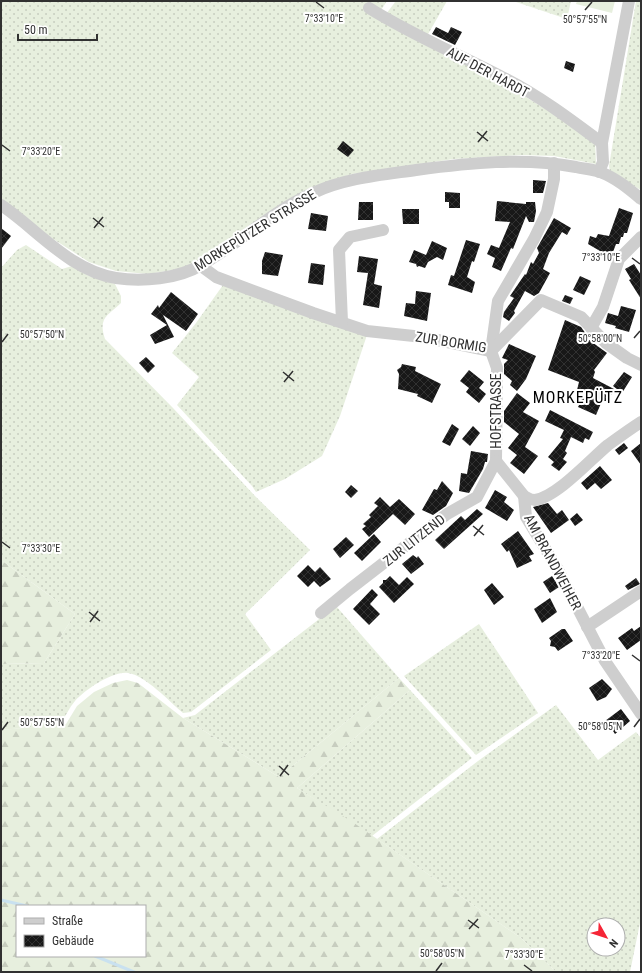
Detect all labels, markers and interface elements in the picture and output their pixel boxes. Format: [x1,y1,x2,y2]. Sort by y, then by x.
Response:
text: 7°33'10"E [305,13,343,24]
text: 50°57'55"N [563,14,607,25]
scale bar [18,16,97,42]
text: 50 m [24,23,48,37]
street label: AUF DER HARDT [444,44,532,100]
text: 7°33'20"E [22,146,60,157]
street label: MORKEPÜTZER STRASSE [191,186,319,274]
text: 7°33'10"E [582,252,620,263]
street label: ZUR BORMIG [414,328,488,356]
text: 50°57'50"N [20,329,64,340]
text: 50°58'00"N [578,333,622,344]
street label: HOFSTRASSE [488,373,504,449]
district label: MORKEPÜTZ [533,388,623,407]
street label: ZUR LITZEND [380,511,448,569]
street label: AM BRANDWEIHER [521,512,585,613]
text: 7°33'30"E [22,543,60,554]
text: 7°33'20"E [582,650,620,661]
text: 50°57'55"N [20,717,64,728]
text: 50°58'05"N [578,721,622,732]
legend [16,905,146,957]
text: Straße [52,914,83,928]
north arrow [586,917,626,957]
text: Gebäude [52,934,94,948]
text: N [606,936,621,950]
text: 50°58'05"N [420,948,464,959]
text: 7°33'30"E [505,949,543,960]

